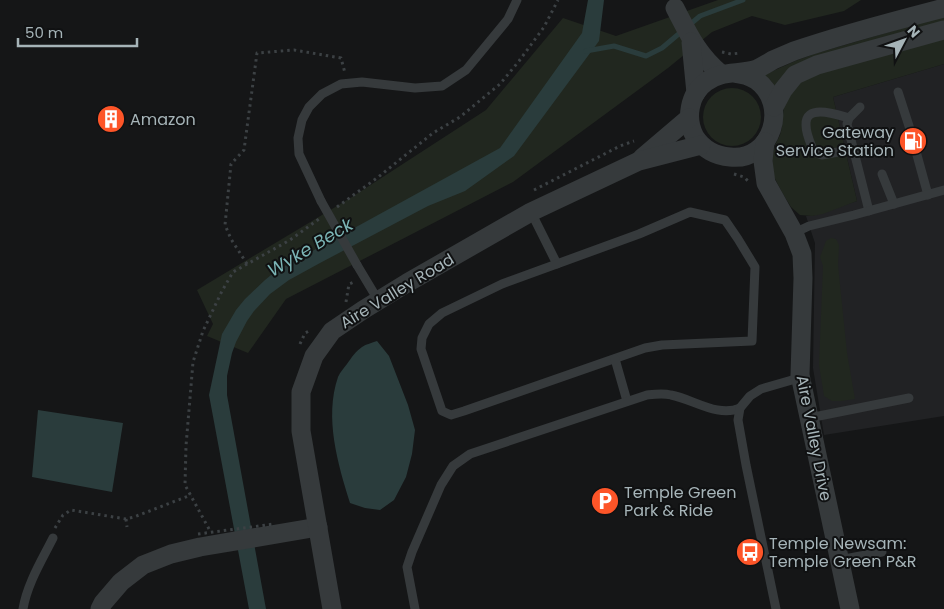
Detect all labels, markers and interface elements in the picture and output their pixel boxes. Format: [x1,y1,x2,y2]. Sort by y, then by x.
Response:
scale bar [18,15,136,47]
north arrow [879,15,929,65]
text: N [903,21,925,42]
text: 50 m [25,22,63,43]
building icon: Amazon [96,104,126,134]
place label: Amazon [130,108,196,131]
place label: Gateway Service Station [776,121,894,162]
fuel station icon: Gateway Service Station [898,126,928,156]
water label: Wyke Beck [262,211,358,282]
street label: Aire Valley Road [336,248,458,334]
street label: Aire Valley Drive [791,373,837,503]
place label: Temple Green Park & Ride [624,481,737,522]
parking icon: Temple Green Park & Ride [590,486,620,516]
place label: Temple Newsam: Temple Green P&R [769,532,917,573]
bus stop icon: Temple Newsam: Temple Green P&R [735,537,765,567]

